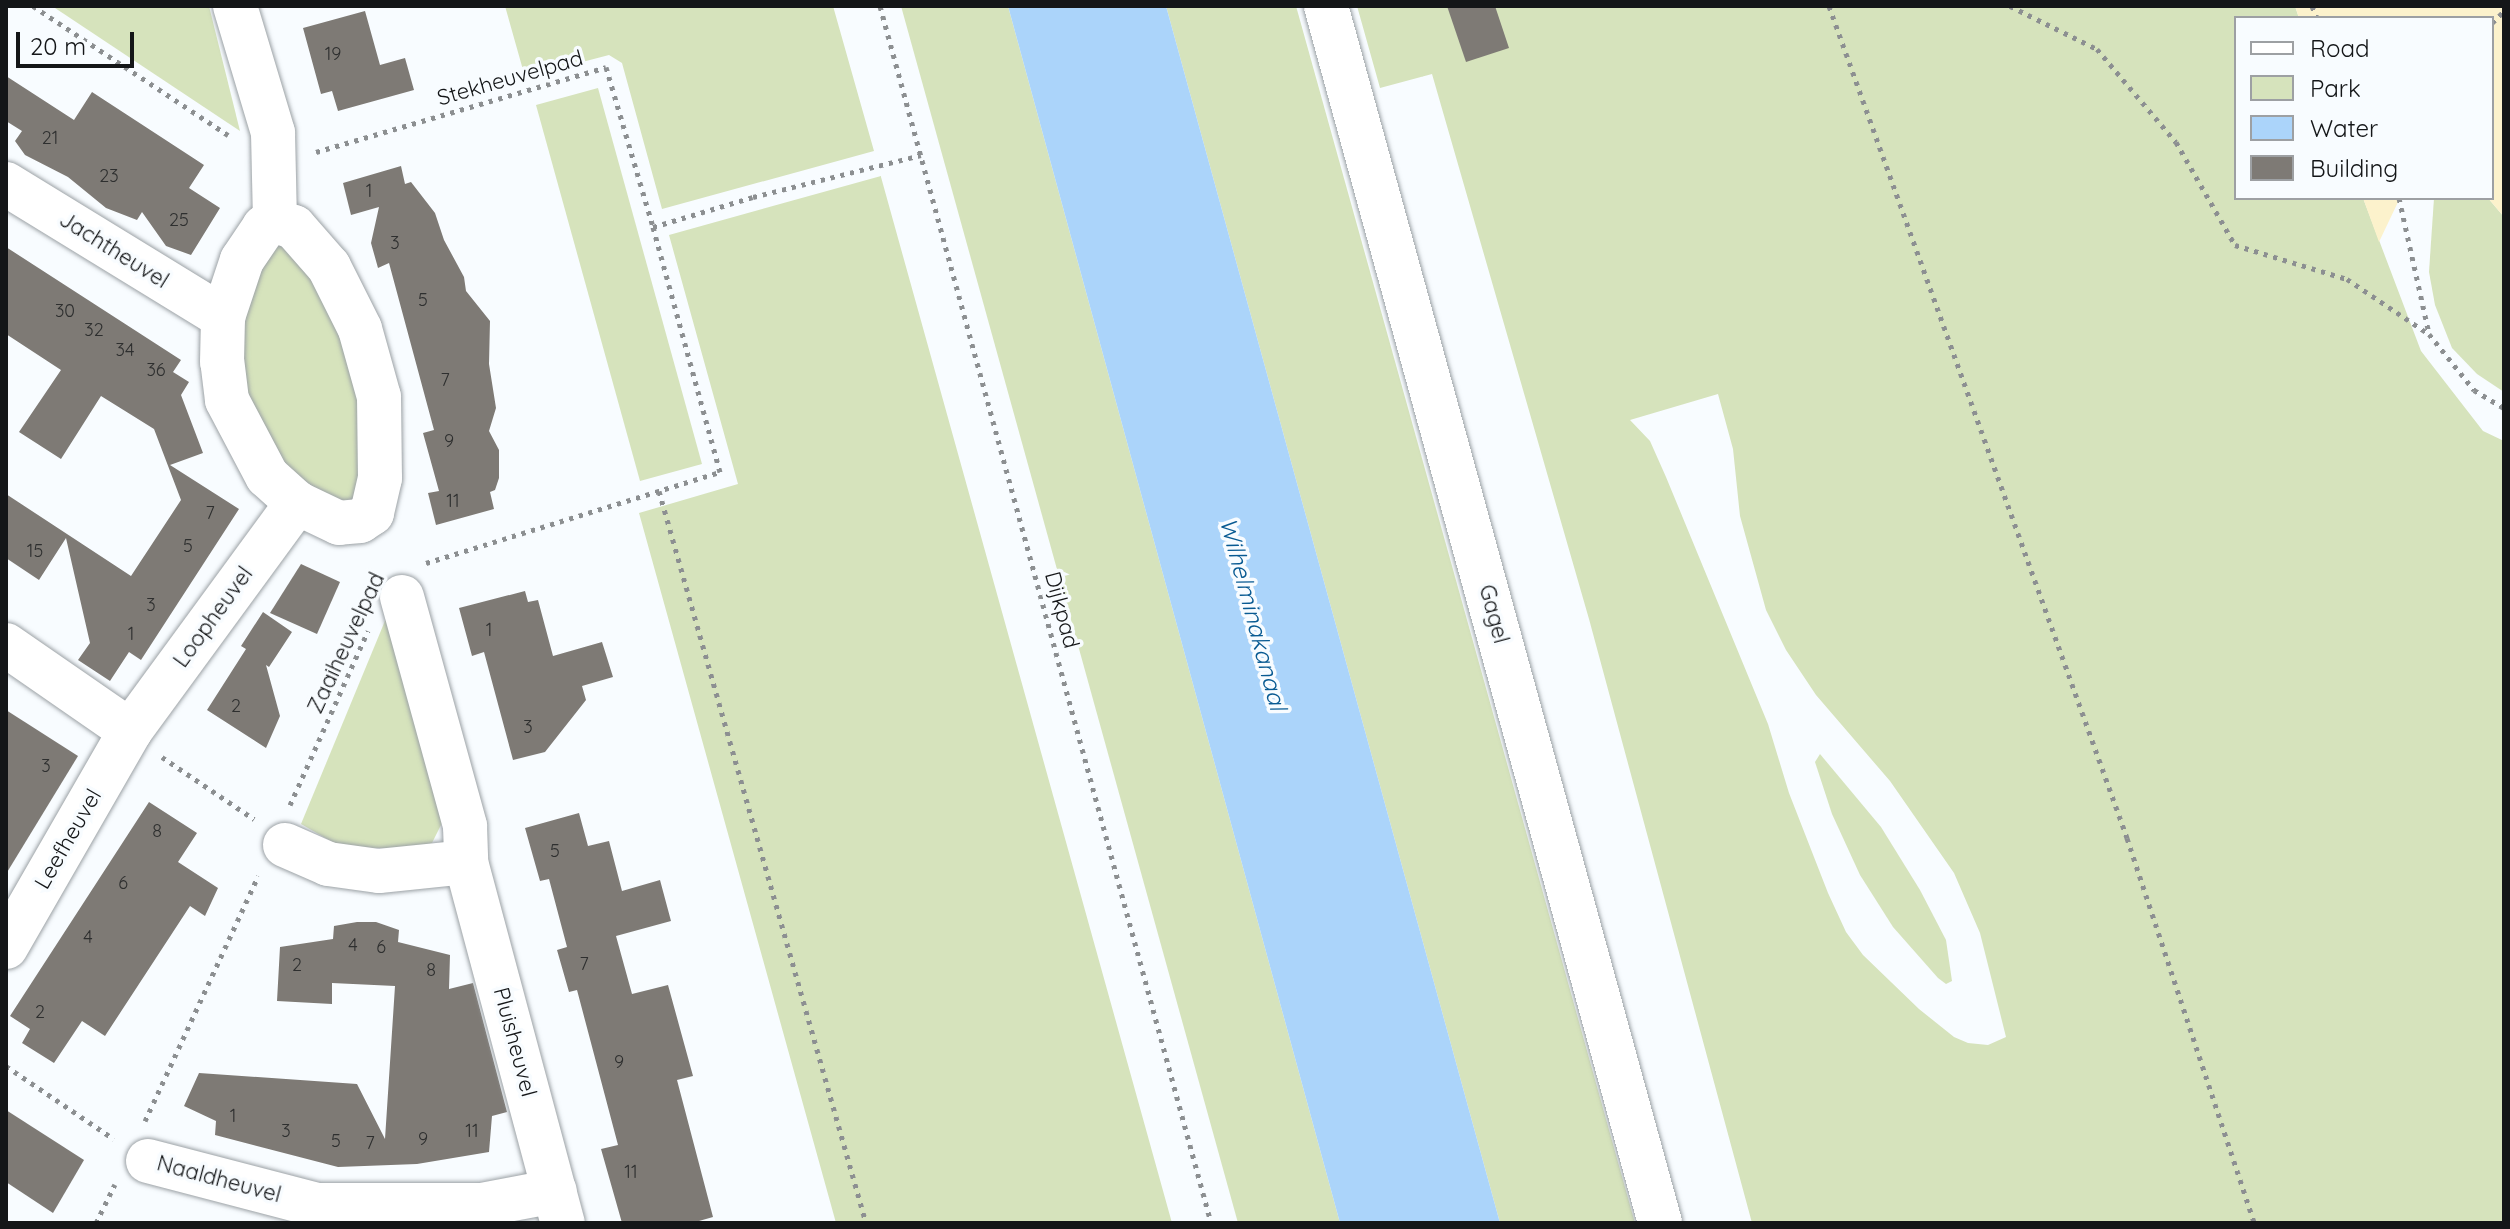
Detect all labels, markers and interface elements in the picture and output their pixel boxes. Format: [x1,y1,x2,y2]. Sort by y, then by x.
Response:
scale bar [20,16,138,66]
legend [2234,16,2494,200]
text: 20 m [30,31,86,61]
text: Road [2310,33,2370,63]
house number: 19 [325,43,341,65]
street label: Stekheuvelpad [434,45,586,111]
text: Park [2310,73,2361,103]
text: Water [2310,113,2378,143]
house number: 21 [42,127,58,149]
text: Building [2310,153,2398,183]
house number: 23 [99,165,119,187]
house number: 1 [366,180,372,202]
street label: Jachtheuvel [55,206,173,294]
house number: 25 [169,209,189,231]
house number: 3 [390,232,400,254]
house number: 5 [418,289,428,311]
house number: 30 [55,300,75,322]
house number: 32 [84,319,104,341]
house number: 34 [116,339,134,361]
house number: 36 [146,359,166,381]
house number: 7 [440,369,450,391]
house number: 9 [444,430,454,452]
house number: 11 [446,490,460,512]
house number: 7 [205,502,215,524]
water label: Wilhelminakanaal [1213,515,1293,713]
house number: 5 [183,535,193,557]
house number: 15 [27,540,43,562]
street label: Loopheuvel [168,561,258,673]
street label: Zaaiheuvelpad [302,568,390,718]
street label: Dijkpad [1039,569,1085,651]
street label: Gagel [1474,582,1514,646]
house number: 3 [146,594,156,616]
house number: 1 [486,619,492,641]
house number: 1 [128,623,134,645]
house number: 2 [231,695,241,717]
house number: 3 [523,716,533,738]
house number: 3 [41,755,51,777]
street label: Leefheuvel [29,784,107,894]
house number: 8 [152,820,162,842]
house number: 5 [550,840,560,862]
house number: 6 [118,872,128,894]
house number: 4 [83,926,93,948]
house number: 4 [348,934,358,956]
house number: 6 [376,936,386,958]
house number: 7 [579,953,589,975]
house number: 2 [292,954,302,976]
house number: 8 [426,959,436,981]
street label: Pluisheuvel [488,984,542,1100]
house number: 2 [35,1001,45,1023]
house number: 9 [614,1051,624,1073]
house number: 1 [230,1105,236,1127]
house number: 3 [281,1120,291,1142]
house number: 11 [465,1120,479,1142]
house number: 9 [418,1128,428,1150]
house number: 5 [331,1130,341,1152]
house number: 7 [365,1132,375,1154]
street label: Naaldheuvel [154,1150,284,1208]
house number: 11 [624,1161,638,1183]

